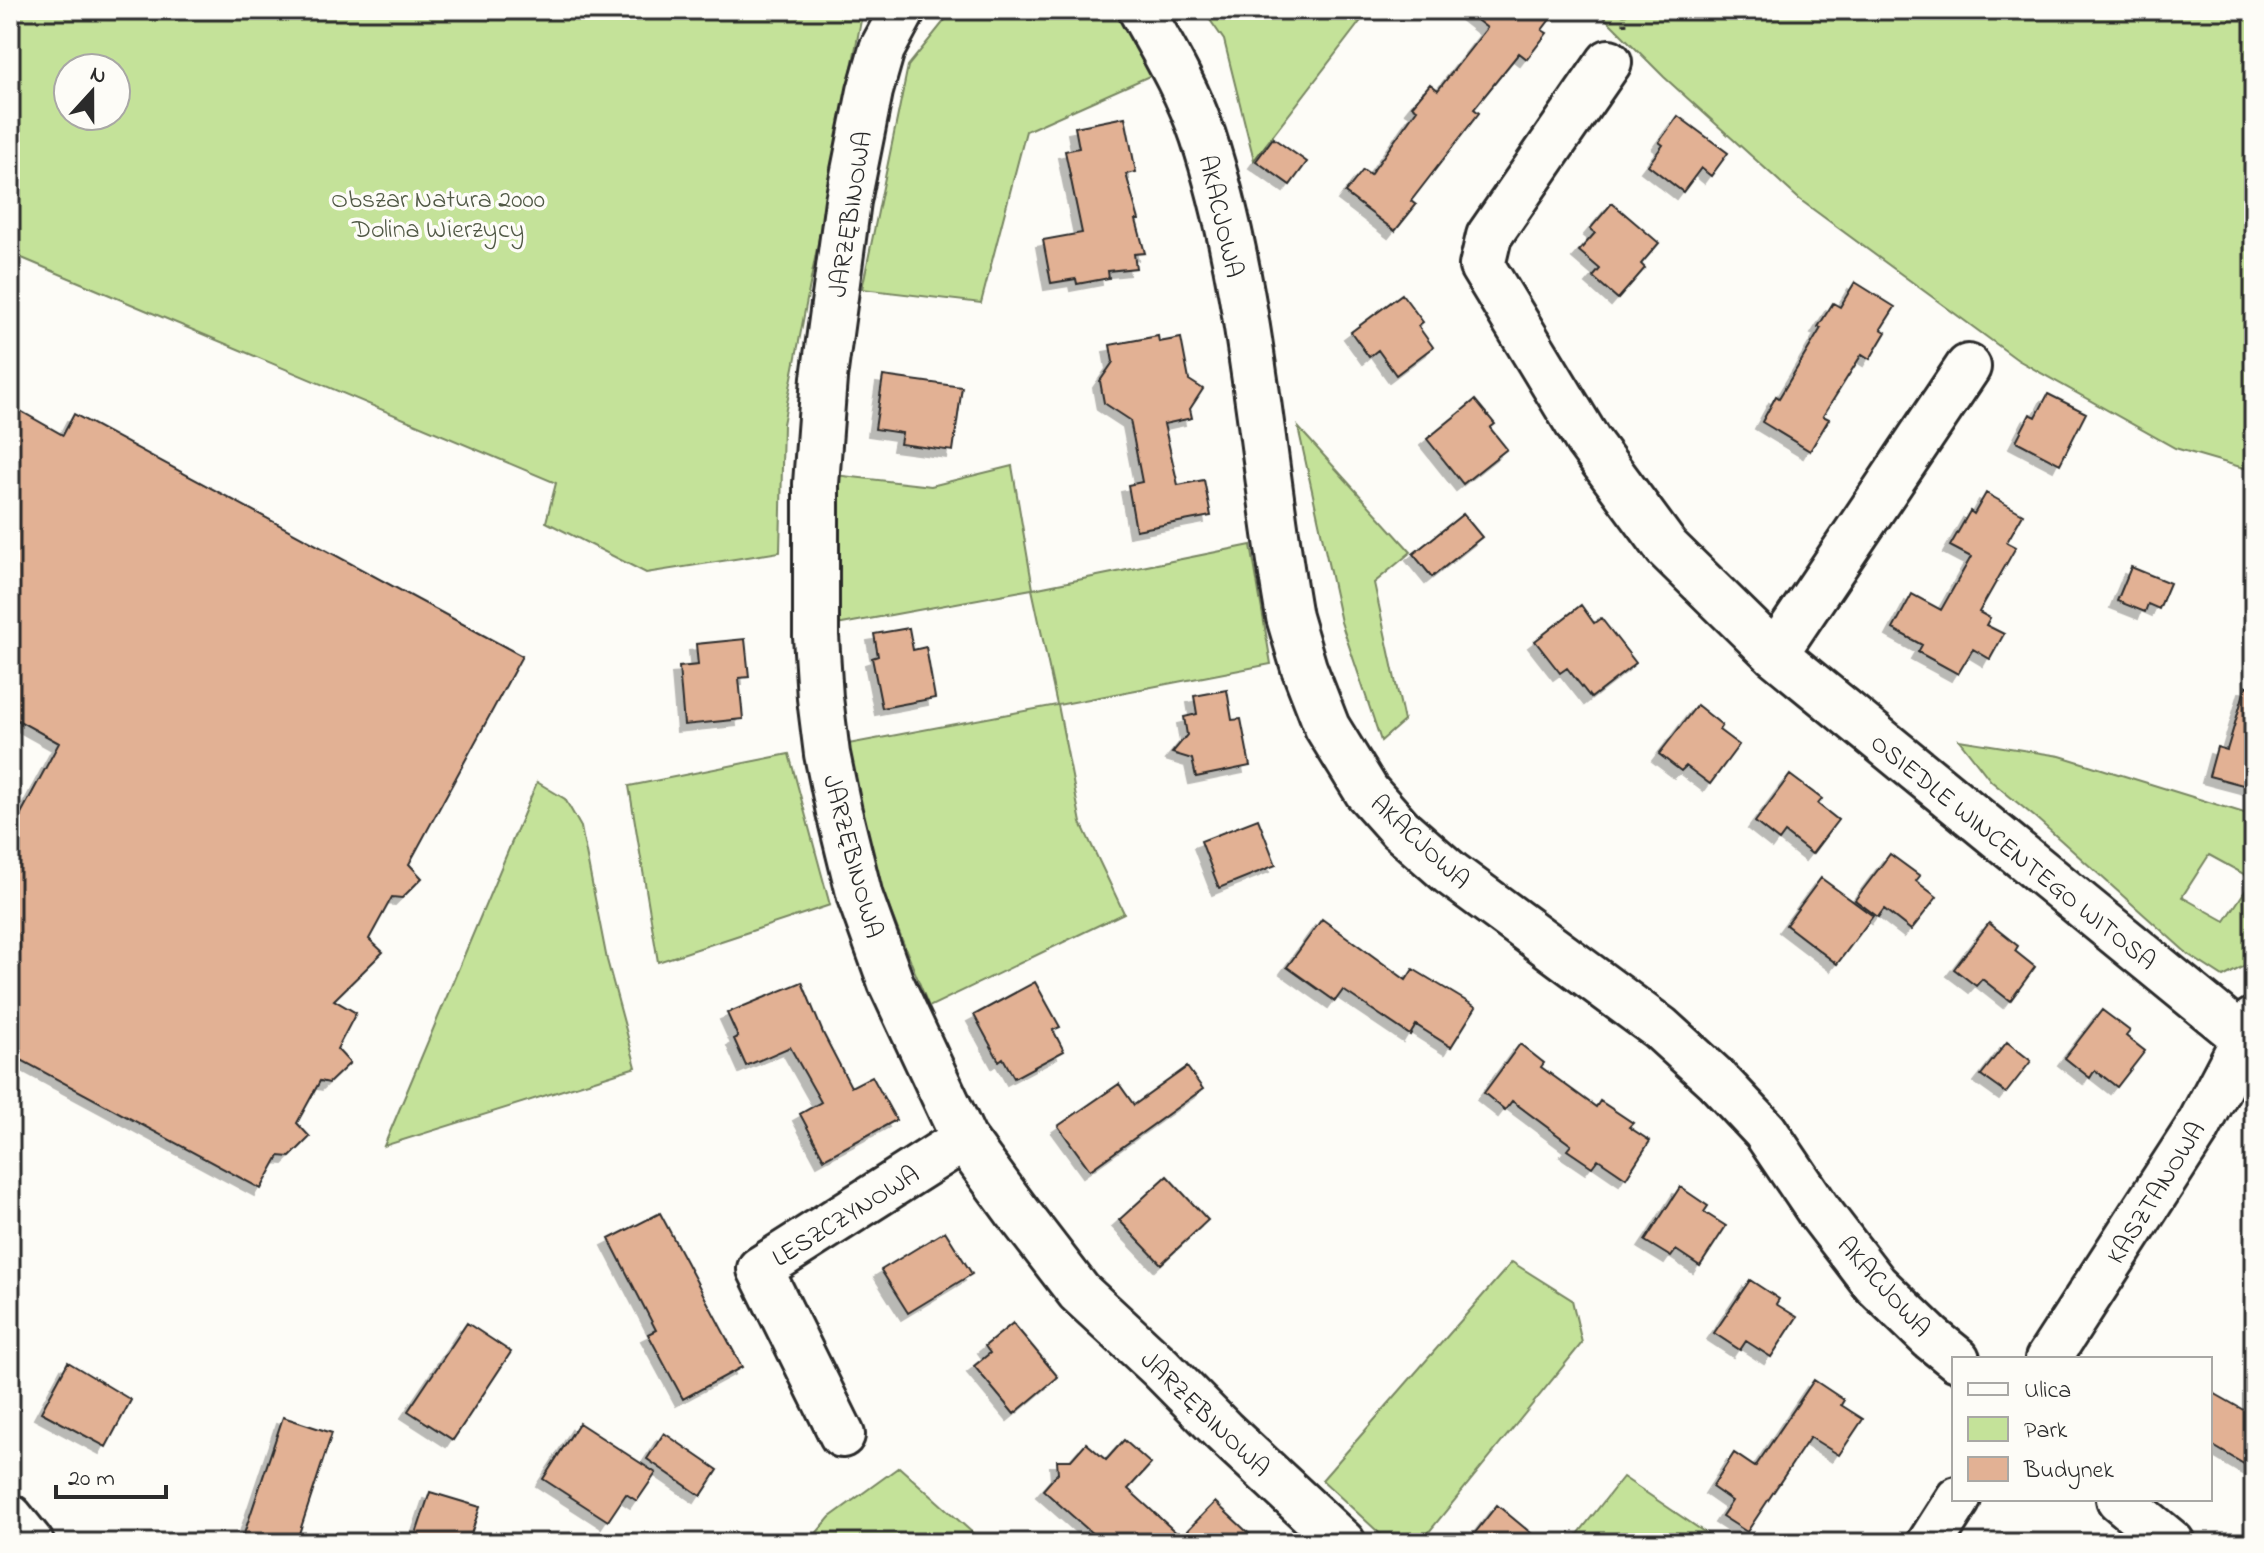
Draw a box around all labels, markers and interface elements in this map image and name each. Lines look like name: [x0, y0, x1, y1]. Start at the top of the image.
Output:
north arrow: [52, 52, 132, 132]
text: N: [85, 59, 111, 94]
street label: JARZĘBINOWA: [820, 129, 884, 300]
street label: AKACJOWA: [1187, 152, 1252, 282]
park label: Obszar Natura 2000 Dolina Wierzycy: [331, 182, 545, 250]
street label: OSIEDLE WINCENTEGO WITOSA: [1861, 726, 2163, 981]
street label: JARZĘBINOWA: [811, 771, 891, 943]
street label: AKACJOWA: [1360, 787, 1478, 900]
street label: KASZTANOWA: [2099, 1115, 2217, 1272]
street label: LESZCZYNOWA: [765, 1157, 928, 1278]
street label: AKACJOWA: [1827, 1229, 1939, 1347]
street label: JARZĘBINOWA: [1130, 1343, 1278, 1487]
legend: [1952, 1357, 2212, 1501]
text: Ulica: [2024, 1374, 2071, 1409]
text: Park: [2024, 1414, 2068, 1449]
scale bar: [56, 1449, 166, 1499]
text: Budynek: [2023, 1454, 2114, 1490]
text: 20 m: [68, 1462, 115, 1497]

